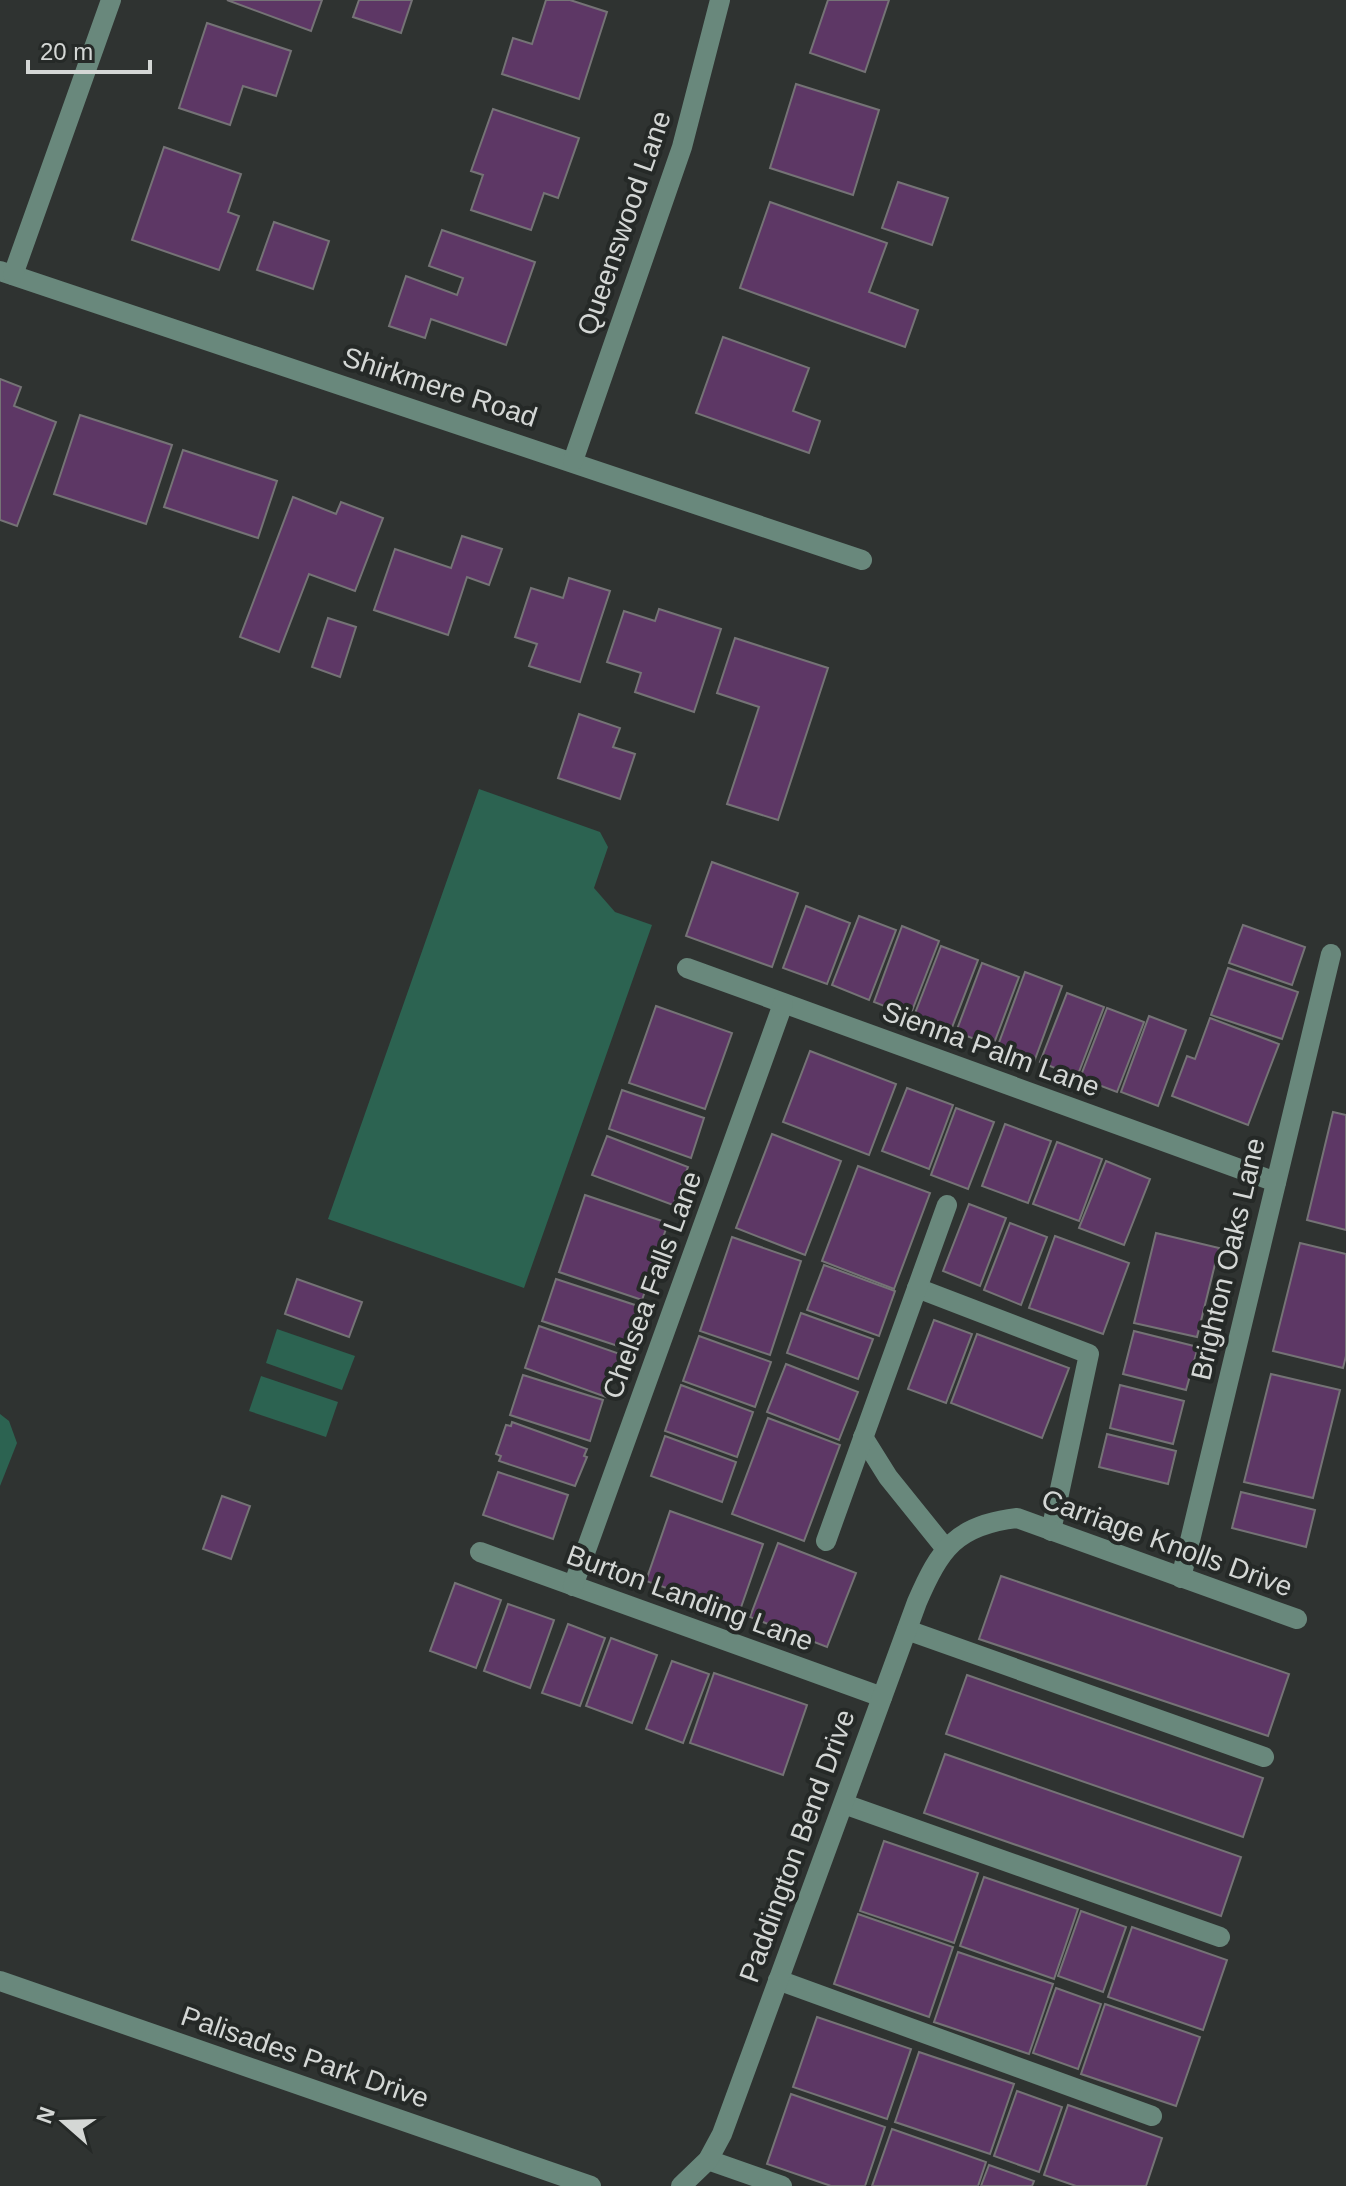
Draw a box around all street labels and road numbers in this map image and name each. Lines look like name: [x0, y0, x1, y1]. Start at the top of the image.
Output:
street label: Queenswood Lane: [571, 107, 677, 339]
street label: Shirkmere Road: [339, 341, 541, 433]
street label: Sienna Palm Lane: [878, 995, 1104, 1103]
street label: Brighton Oaks Lane: [1185, 1135, 1271, 1383]
street label: Chelsea Falls Lane: [596, 1167, 708, 1403]
street label: Carriage Knolls Drive: [1037, 1483, 1297, 1603]
street label: Burton Landing Lane: [563, 1539, 817, 1657]
street label: Paddington Bend Drive: [733, 1705, 861, 1987]
street label: Palisades Park Drive: [177, 2000, 433, 2114]

